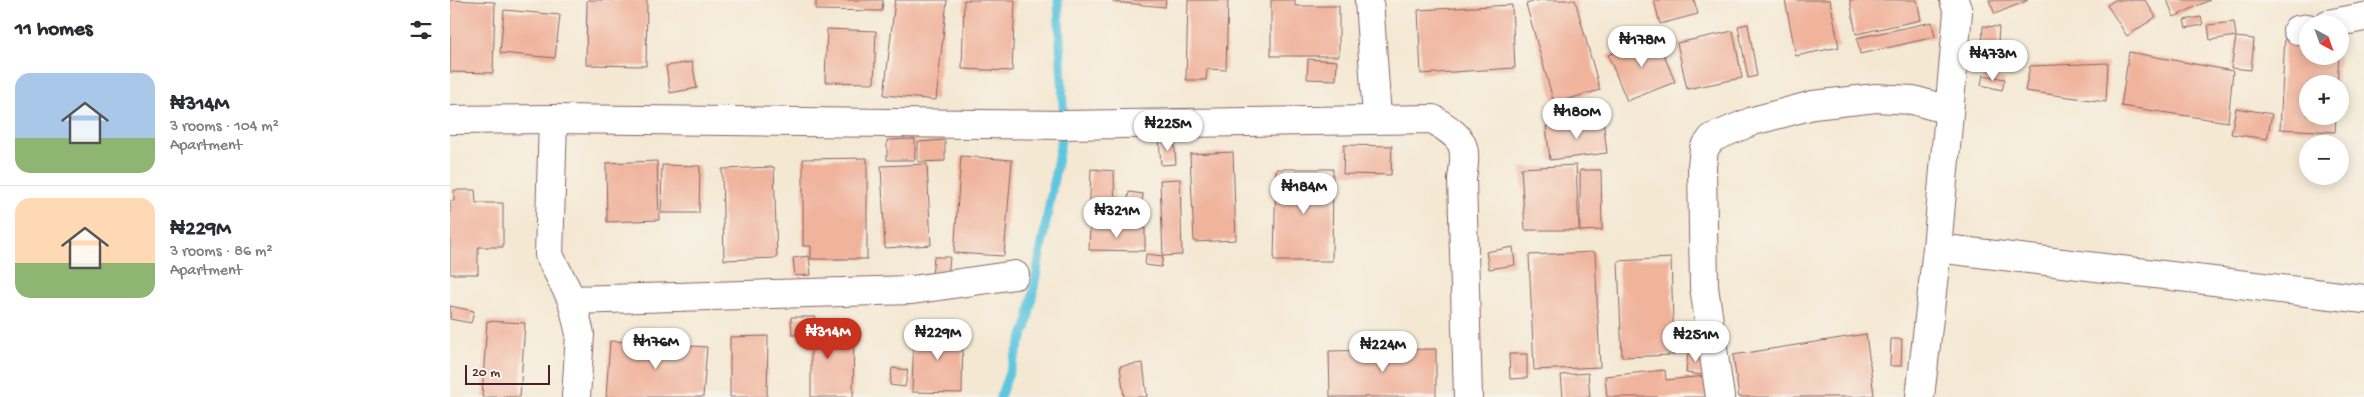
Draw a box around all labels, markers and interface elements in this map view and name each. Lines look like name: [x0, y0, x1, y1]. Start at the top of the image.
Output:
north arrow: [2299, 15, 2349, 65]
map controls: [2299, 15, 2349, 185]
icon: filters: [407, 16, 435, 44]
text: 11 homes: [15, 18, 93, 43]
pin: ₦178M: [1607, 26, 1677, 68]
text: ₦178M: [1619, 32, 1665, 51]
pin: ₦473M: [1958, 39, 2028, 82]
text: ₦473M: [1970, 46, 2016, 65]
button: +: [2299, 75, 2349, 125]
icon: home: [55, 93, 115, 153]
text: ₦314M: [170, 93, 229, 118]
pin: ₦180M: [1542, 98, 1612, 140]
text: ₦180M: [1554, 104, 1600, 123]
pin: ₦225M: [1133, 110, 1203, 152]
text: ₦225M: [1145, 116, 1191, 135]
text: 3 rooms · 104 m²: [170, 118, 279, 137]
button: −: [2299, 135, 2349, 185]
text: Apartment: [170, 137, 242, 156]
pin: ₦184M: [1269, 172, 1339, 215]
text: ₦184M: [1281, 179, 1327, 198]
pin: ₦321M: [1082, 196, 1152, 239]
text: ₦321M: [1094, 203, 1140, 222]
icon: home: [55, 218, 115, 278]
text: ₦229M: [170, 218, 231, 243]
text: 3 rooms · 86 m²: [170, 243, 273, 262]
text: Apartment: [170, 262, 242, 281]
pin: ₦314M: [793, 318, 863, 360]
pin: ₦229M: [903, 318, 973, 361]
pin: ₦251M: [1661, 320, 1731, 363]
text: ₦314M: [806, 324, 851, 343]
text: ₦229M: [915, 325, 961, 344]
text: ₦251M: [1673, 327, 1719, 346]
pin: ₦176M: [621, 328, 691, 370]
pin: ₦224M: [1348, 330, 1418, 373]
text: ₦176M: [633, 334, 679, 353]
text: ₦224M: [1360, 337, 1406, 356]
scale bar: [465, 362, 550, 385]
text: 20 m: [472, 365, 500, 382]

